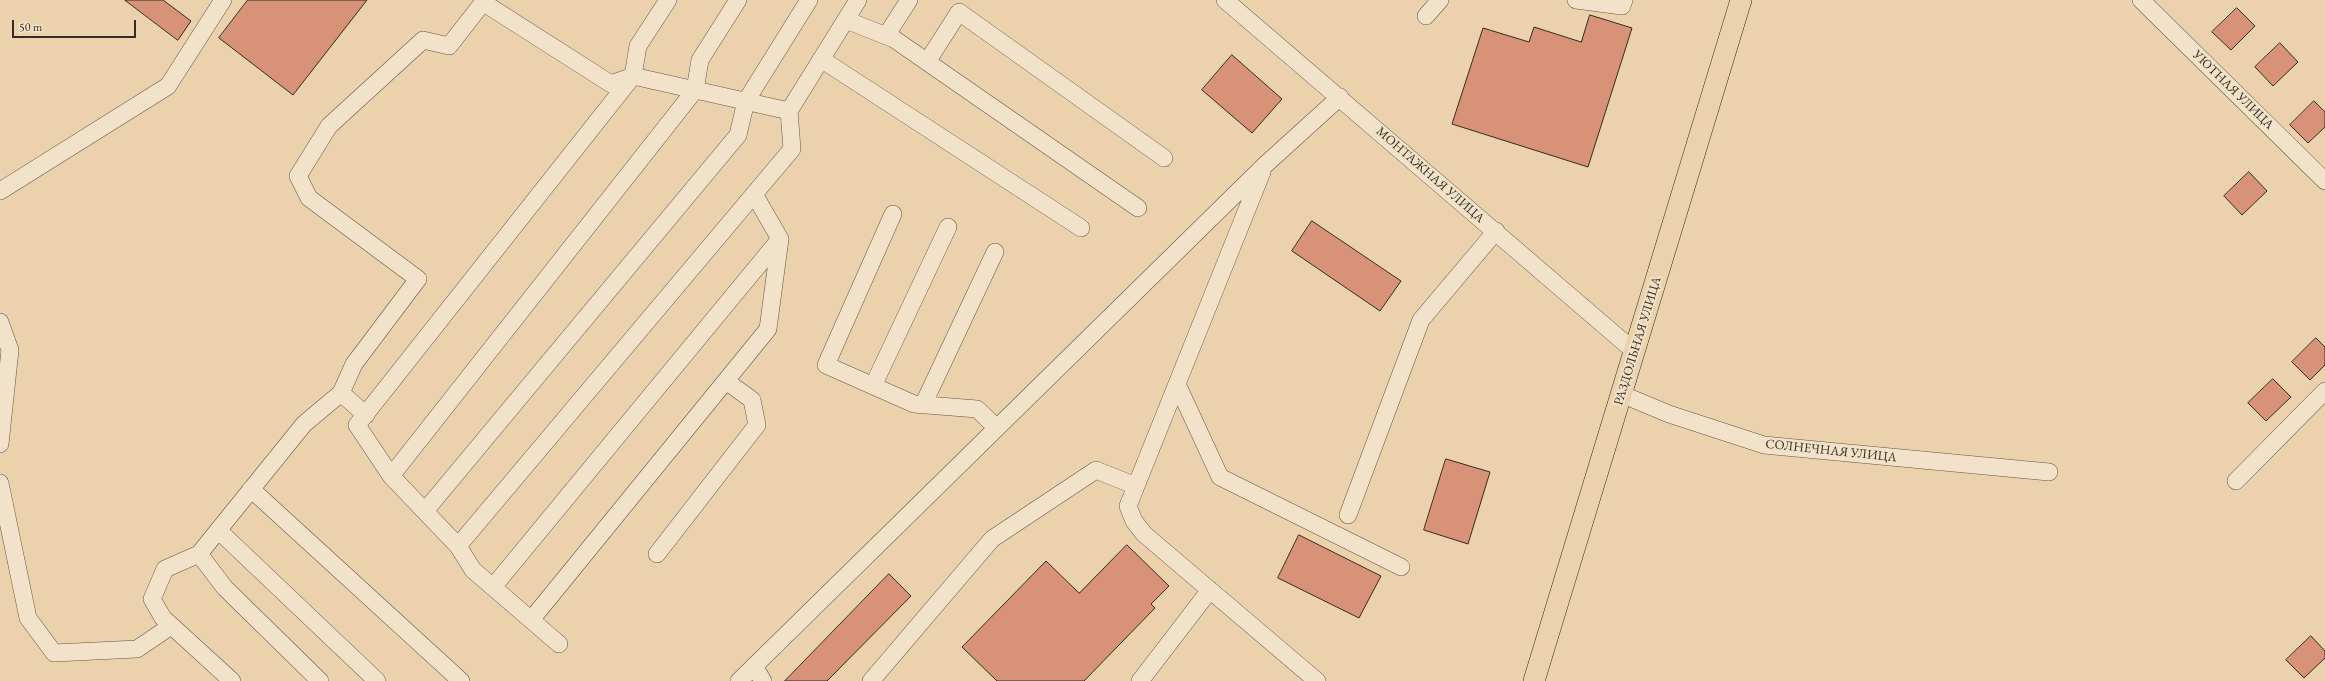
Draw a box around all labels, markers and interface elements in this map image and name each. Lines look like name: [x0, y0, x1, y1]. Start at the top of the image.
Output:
scale bar: [14, 12, 138, 38]
text: 50 m: [19, 19, 42, 35]
street label: УЮТНАЯ УЛИЦА: [2189, 47, 2277, 133]
street label: МОНТАЖНАЯ УЛИЦА: [1373, 124, 1487, 226]
street label: РАЗДОЛЬНАЯ УЛИЦА: [1611, 275, 1665, 407]
street label: СОЛНЕЧНАЯ УЛИЦА: [1765, 436, 1897, 466]

